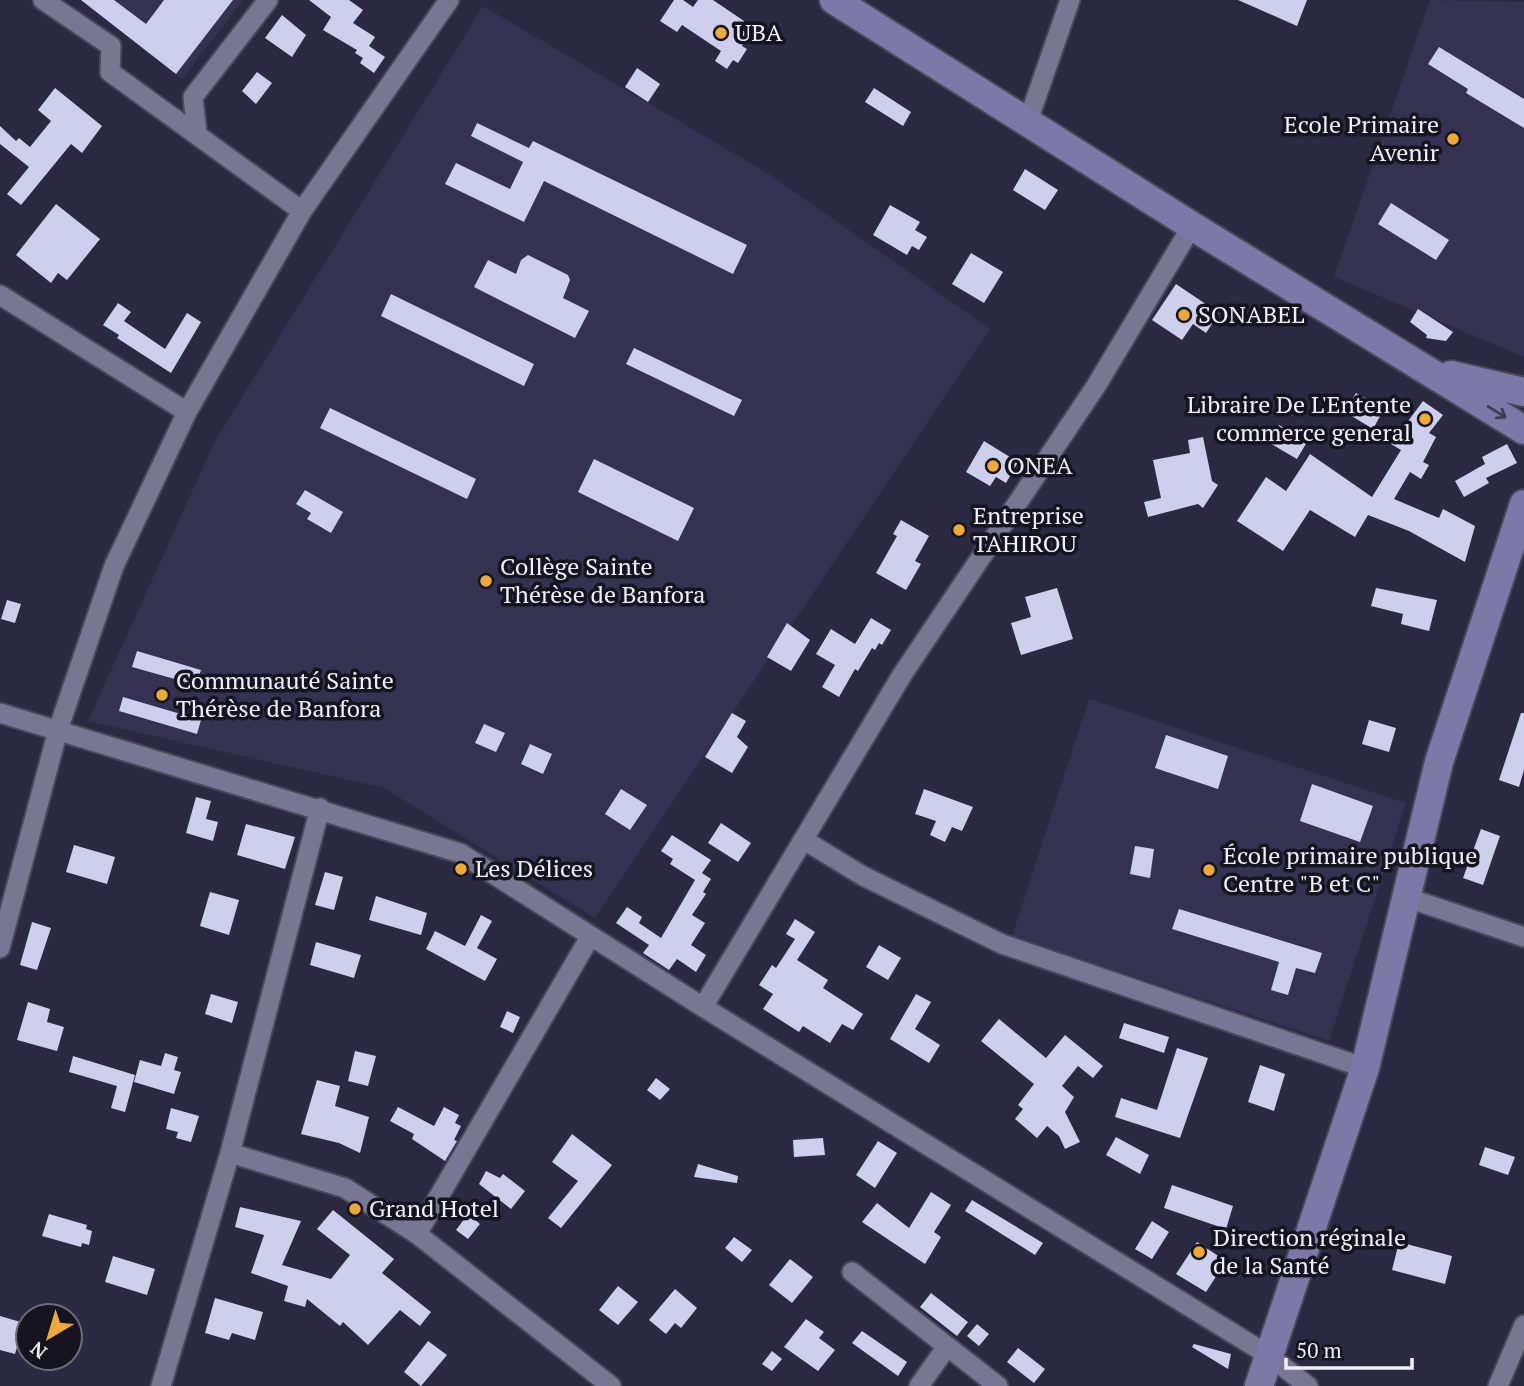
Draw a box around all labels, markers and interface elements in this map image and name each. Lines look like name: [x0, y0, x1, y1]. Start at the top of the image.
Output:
place label: UBA: [735, 16, 783, 48]
marker: UBA: [713, 25, 729, 41]
place label: Ecole Primaire Avenir: [1284, 108, 1440, 168]
marker: Ecole Primaire Avenir: [1445, 131, 1461, 147]
place label: SONABEL: [1198, 298, 1305, 330]
marker: SONABEL: [1176, 307, 1192, 323]
place label: Libraire De L'Entente commerce general: [1187, 388, 1411, 448]
one-way arrow: [1486, 406, 1506, 420]
marker: Libraire De L'Entente commerce general: [1417, 411, 1433, 427]
place label: ONEA: [1007, 449, 1073, 481]
marker: ONEA: [985, 458, 1001, 474]
place label: Entreprise TAHIROU: [973, 499, 1084, 559]
marker: Entreprise TAHIROU: [951, 522, 967, 538]
place label: Collège Sainte Thérèse de Banfora: [500, 550, 705, 610]
marker: Collège Sainte Thérèse de Banfora: [478, 573, 494, 589]
place label: Communauté Sainte Thérèse de Banfora: [176, 664, 394, 724]
marker: Communauté Sainte Thérèse de Banfora: [154, 687, 170, 703]
place label: École primaire publique Centre "B et C": [1223, 839, 1477, 899]
place label: Les Délices: [475, 852, 593, 884]
marker: Les Délices: [453, 861, 469, 877]
marker: École primaire publique Centre "B et C": [1201, 862, 1217, 878]
place label: Grand Hotel: [369, 1192, 499, 1224]
marker: Grand Hotel: [347, 1201, 363, 1217]
place label: Direction réginale de la Santé: [1213, 1221, 1406, 1281]
marker: Direction réginale de la Santé: [1191, 1244, 1207, 1260]
north arrow: [14, 1302, 84, 1372]
scale bar: [1286, 1326, 1412, 1370]
text: N: [24, 1336, 52, 1365]
text: 50 m: [1296, 1336, 1342, 1364]

